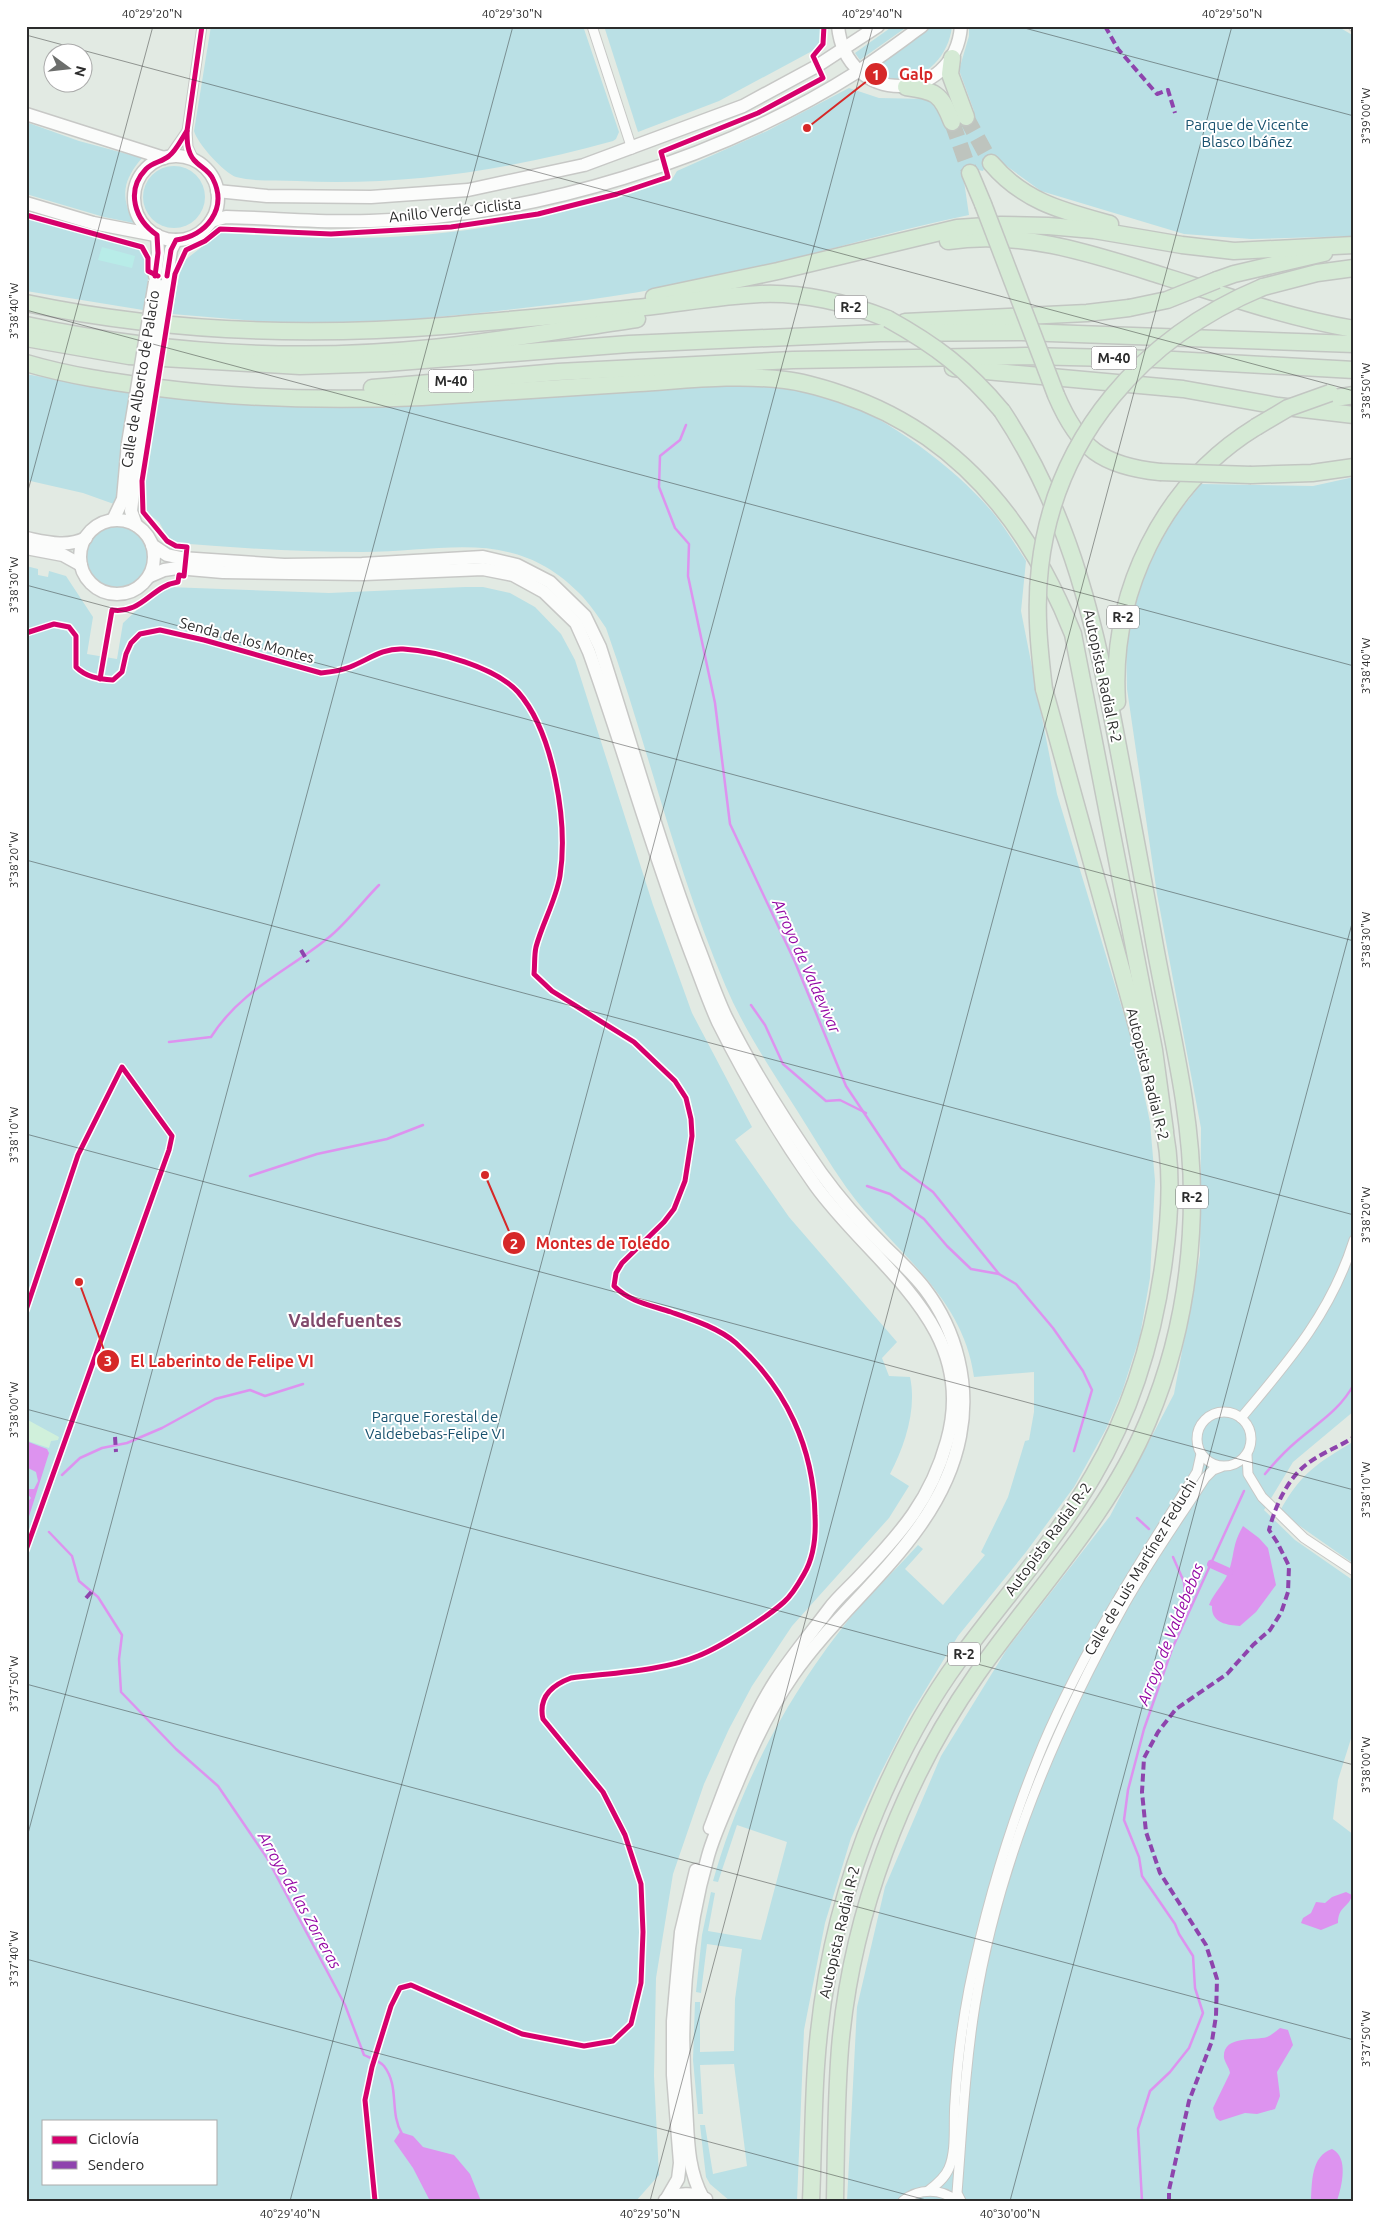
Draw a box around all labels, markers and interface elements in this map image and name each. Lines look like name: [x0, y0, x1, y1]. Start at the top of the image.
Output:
text: 40°29'20"N: [122, 7, 182, 20]
text: 40°29'30"N: [482, 7, 542, 20]
text: 40°29'40"N: [842, 7, 902, 20]
text: 40°29'50"N: [1202, 7, 1262, 20]
north arrow: [42, 42, 92, 92]
callout: Galp: [864, 59, 943, 90]
text: N: [71, 64, 90, 78]
text: Galp: [899, 65, 933, 83]
text: 1: [872, 66, 880, 83]
text: 3°39'00"W: [1359, 88, 1372, 144]
park label: Parque de Vicente Blasco Ibáñez: [1185, 116, 1309, 150]
street label: Anillo Verde Ciclista: [388, 195, 522, 225]
text: 3°38'40"W: [7, 283, 20, 339]
street label: Calle de Alberto de Palacio: [118, 289, 162, 469]
road number: R-2: [835, 296, 867, 318]
road number: M-40: [1092, 346, 1136, 369]
text: 3°38'50"W: [1359, 363, 1372, 419]
road number: M-40: [428, 370, 474, 392]
text: 3°38'30"W: [7, 557, 20, 613]
road number: R-2: [1107, 606, 1139, 628]
street label: Autopista Radial R-2: [1081, 608, 1125, 744]
street label: Senda de los Montes: [178, 614, 316, 666]
text: 3°38'40"W: [1359, 638, 1372, 694]
text: 3°38'20"W: [7, 832, 20, 888]
water label: Arroyo de Valdevivar: [769, 895, 845, 1037]
text: 3°38'30"W: [1359, 912, 1372, 968]
street label: Autopista Radial R-2: [1123, 1006, 1173, 1142]
text: 3°38'10"W: [7, 1107, 20, 1163]
road number: R-2: [1176, 1186, 1208, 1208]
text: 3°38'20"W: [1359, 1187, 1372, 1243]
callout: Montes de Toledo: [501, 1228, 681, 1259]
text: Montes de Toledo: [536, 1234, 670, 1252]
text: 2: [510, 1235, 518, 1252]
district label: Valdefuentes: [288, 1310, 402, 1330]
callout: El Laberinto de Felipe VI: [95, 1345, 324, 1376]
text: 3: [104, 1352, 112, 1369]
text: El Laberinto de Felipe VI: [130, 1352, 314, 1370]
text: 3°38'00"W: [7, 1382, 20, 1438]
park label: Parque Forestal de Valdebebas-Felipe VI: [365, 1408, 505, 1442]
text: 3°38'10"W: [1359, 1462, 1372, 1518]
street label: Calle de Luis Martínez Feduchi: [1081, 1476, 1199, 1658]
street label: Autopista Radial R-2: [1001, 1479, 1095, 1599]
water label: Arroyo de Valdebebas: [1133, 1560, 1207, 1709]
road number: R-2: [948, 1642, 980, 1666]
text: 3°37'50"W: [7, 1656, 20, 1712]
text: 3°38'00"W: [1359, 1737, 1372, 1793]
water label: Arroyo de las Zorreras: [254, 1827, 345, 1972]
street label: Autopista Radial R-2: [815, 1864, 863, 2000]
text: 3°37'40"W: [7, 1931, 20, 1987]
text: 3°37'50"W: [1359, 2011, 1372, 2067]
legend: [42, 2120, 218, 2184]
text: Ciclovía: [88, 2130, 139, 2147]
text: Sendero: [88, 2156, 144, 2173]
text: 40°29'40"N: [260, 2207, 320, 2220]
text: 40°29'50"N: [620, 2207, 680, 2220]
text: 40°30'00"N: [980, 2207, 1040, 2220]

